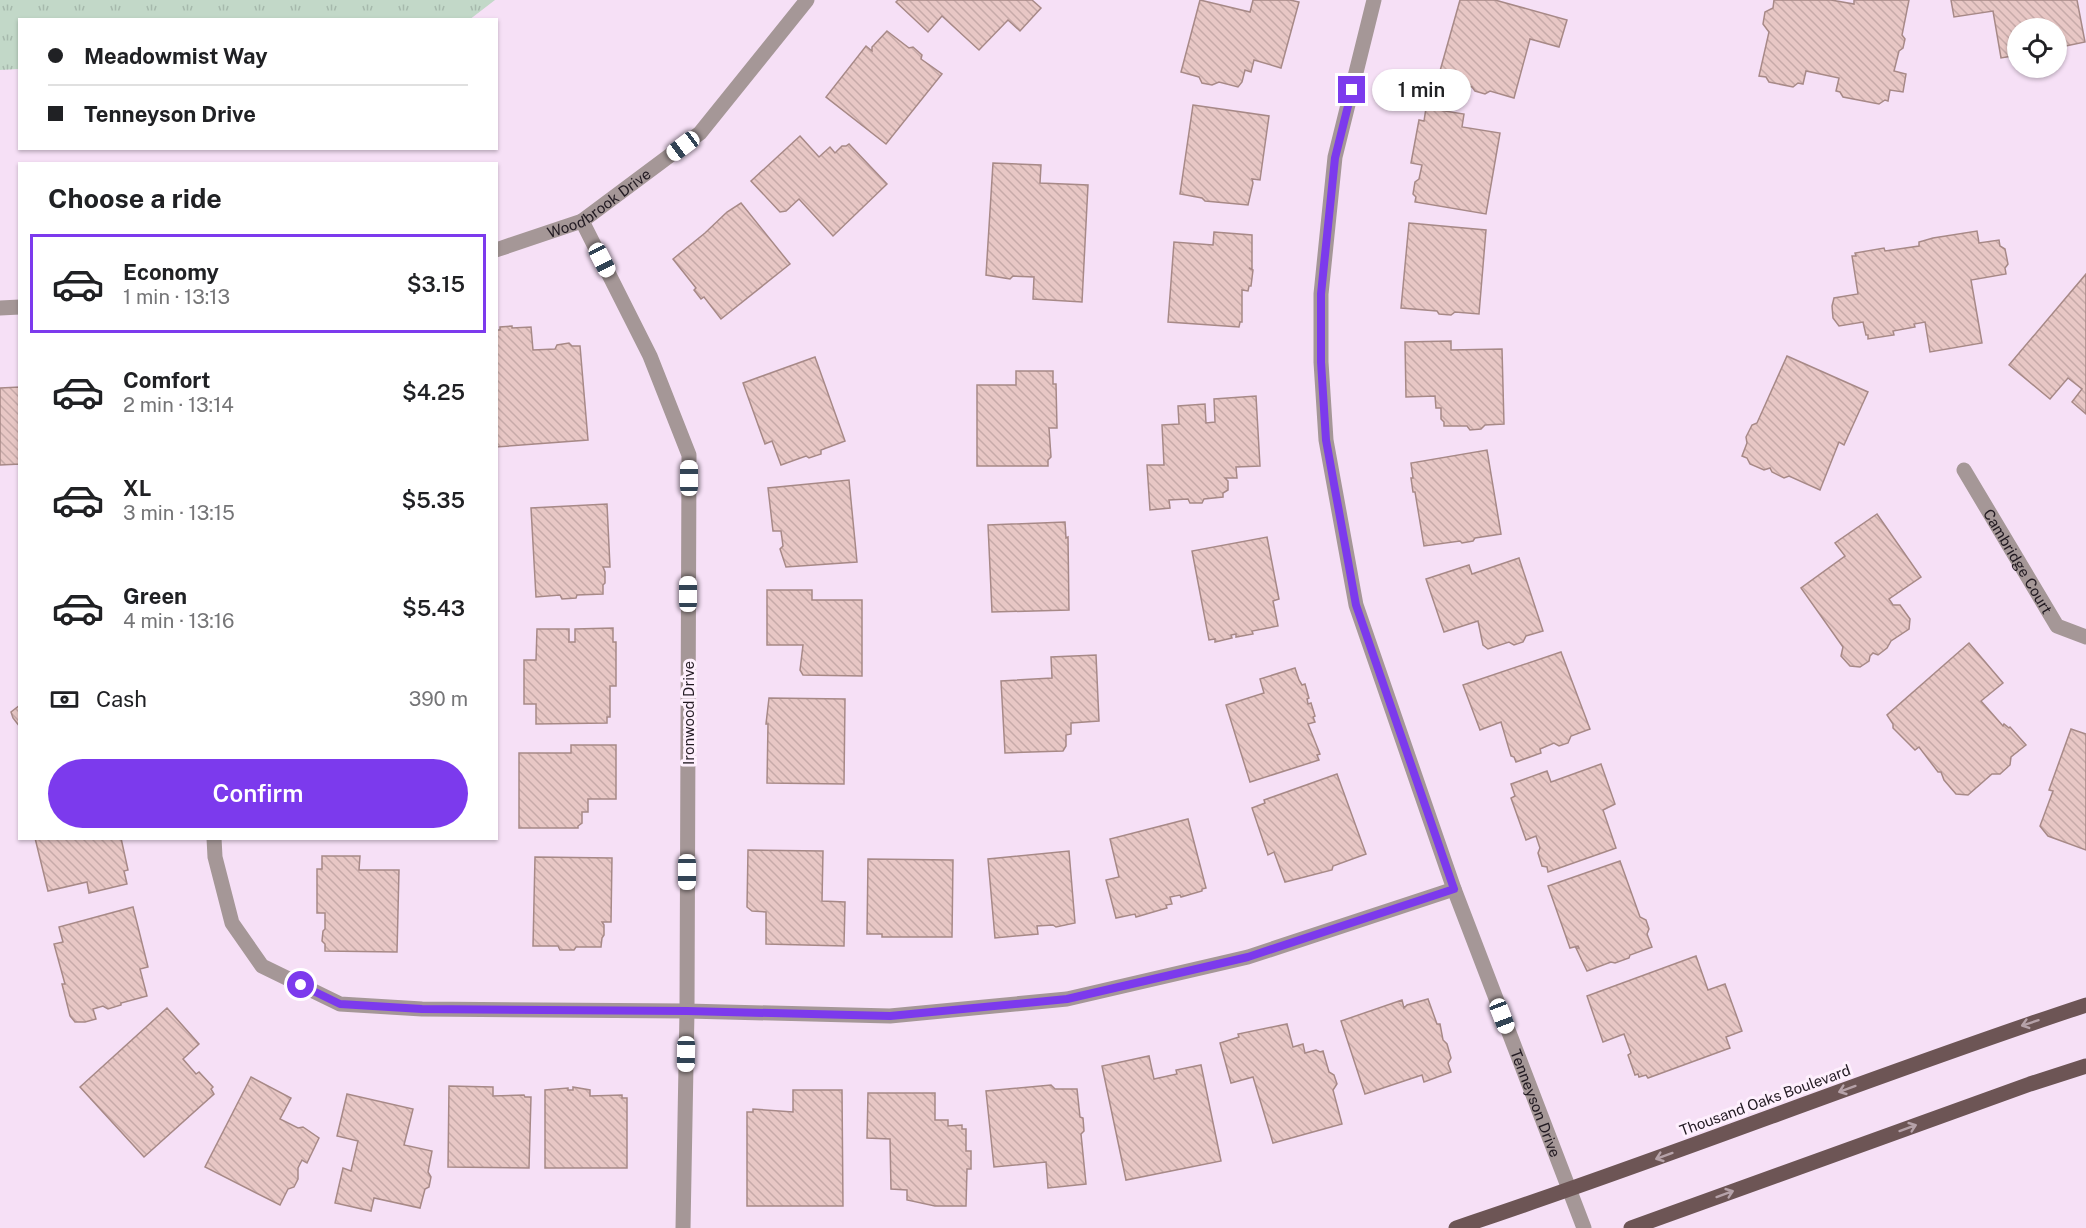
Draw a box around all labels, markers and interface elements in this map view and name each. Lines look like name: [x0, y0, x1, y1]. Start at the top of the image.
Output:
map controls: [2007, 18, 2067, 78]
button: locate: [2007, 18, 2067, 78]
text: Meadowmist Way: [84, 43, 268, 69]
callout: 1 min: [1373, 69, 1472, 111]
route end: [1338, 76, 1365, 103]
text: 1 min: [1398, 78, 1445, 102]
text: Tenneyson Drive: [84, 101, 256, 127]
car: [663, 128, 703, 164]
street label: Woodbrook Drive: [545, 165, 654, 241]
text: Choose a ride: [48, 182, 222, 214]
car: [586, 240, 618, 280]
icon: car: [51, 257, 105, 311]
text: Economy: [123, 259, 219, 285]
text: $3.15: [407, 271, 465, 297]
text: 1 min · 13:13: [123, 285, 230, 309]
icon: car: [51, 365, 105, 419]
text: Comfort: [123, 367, 210, 393]
text: $4.25: [402, 379, 465, 405]
text: 2 min · 13:14: [123, 393, 234, 417]
car: [680, 460, 698, 496]
icon: car: [51, 473, 105, 527]
text: XL: [123, 475, 151, 501]
text: $5.35: [401, 487, 465, 513]
text: 3 min · 13:15: [123, 501, 235, 525]
street label: Cambridge Court: [1980, 505, 2056, 617]
car: [679, 576, 697, 612]
icon: car: [51, 581, 105, 635]
text: Green: [123, 583, 187, 609]
text: $5.43: [402, 595, 465, 621]
text: 4 min · 13:16: [123, 609, 234, 633]
street label: Ironwood Drive: [680, 661, 697, 765]
icon: cash: [48, 683, 81, 716]
text: Cash: [96, 686, 147, 712]
text: 390 m: [409, 687, 468, 711]
button: Confirm: [48, 759, 468, 828]
car: [678, 854, 696, 890]
route start: [287, 971, 314, 998]
car: [1487, 996, 1517, 1036]
one-way arrow: [2021, 1019, 2040, 1030]
car: [677, 1036, 695, 1072]
street label: Tenneyson Drive: [1508, 1047, 1564, 1159]
street label: Thousand Oaks Boulevard: [1677, 1061, 1853, 1139]
one-way arrow: [1838, 1084, 1857, 1095]
one-way arrow: [1899, 1121, 1917, 1132]
one-way arrow: [1655, 1151, 1674, 1162]
one-way arrow: [1715, 1187, 1734, 1198]

